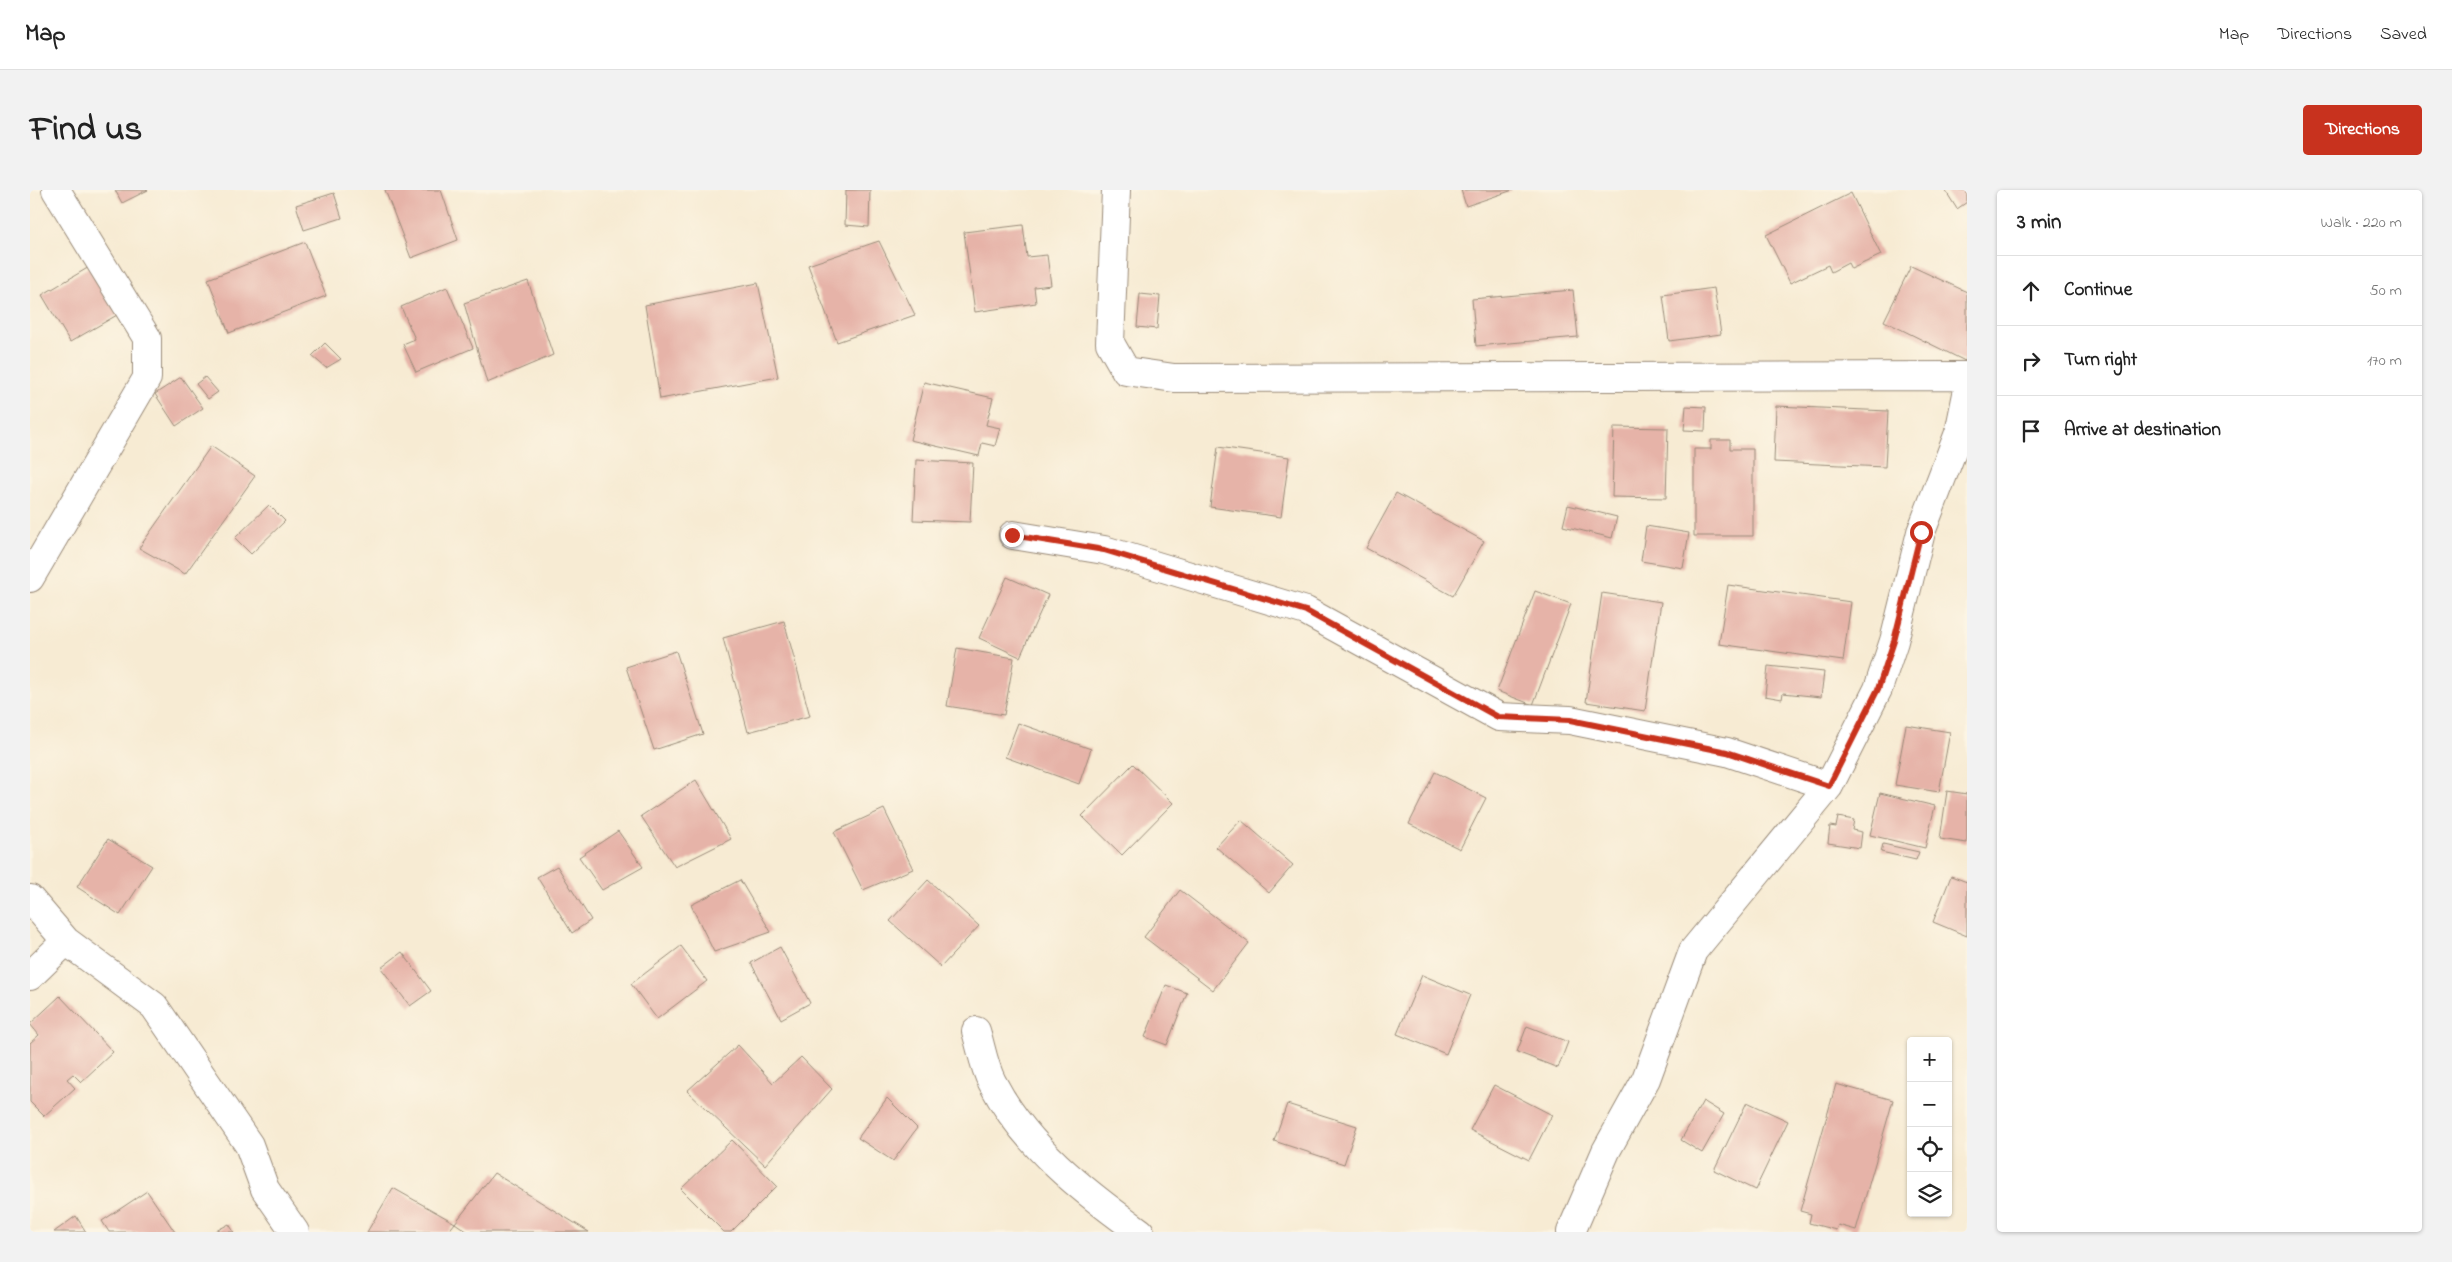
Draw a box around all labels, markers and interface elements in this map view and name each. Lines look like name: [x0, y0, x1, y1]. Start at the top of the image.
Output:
text: Map: [25, 17, 66, 52]
text: Map: [2219, 22, 2249, 48]
text: Directions: [2277, 22, 2352, 48]
text: Saved: [2380, 22, 2427, 48]
text: Find us: [30, 105, 142, 156]
button: Directions: [2303, 105, 2422, 155]
text: 3 min: [2017, 208, 2061, 238]
text: Walk · 220 m: [2321, 211, 2402, 235]
icon: ahead: [2017, 277, 2045, 305]
text: Continue: [2064, 277, 2132, 304]
text: 50 m: [2370, 279, 2402, 303]
icon: right: [2017, 347, 2045, 375]
text: Turn right: [2064, 347, 2137, 374]
text: 170 m: [2367, 349, 2402, 373]
icon: arrive: [2017, 417, 2045, 445]
text: Arrive at destination: [2064, 417, 2221, 444]
route start: [1910, 521, 1933, 544]
route end: [1001, 524, 1024, 547]
map controls: [1907, 1037, 1952, 1217]
button: +: [1907, 1037, 1952, 1082]
button: −: [1907, 1082, 1952, 1127]
button: locate: [1907, 1127, 1952, 1172]
button: layers: [1907, 1172, 1952, 1217]

